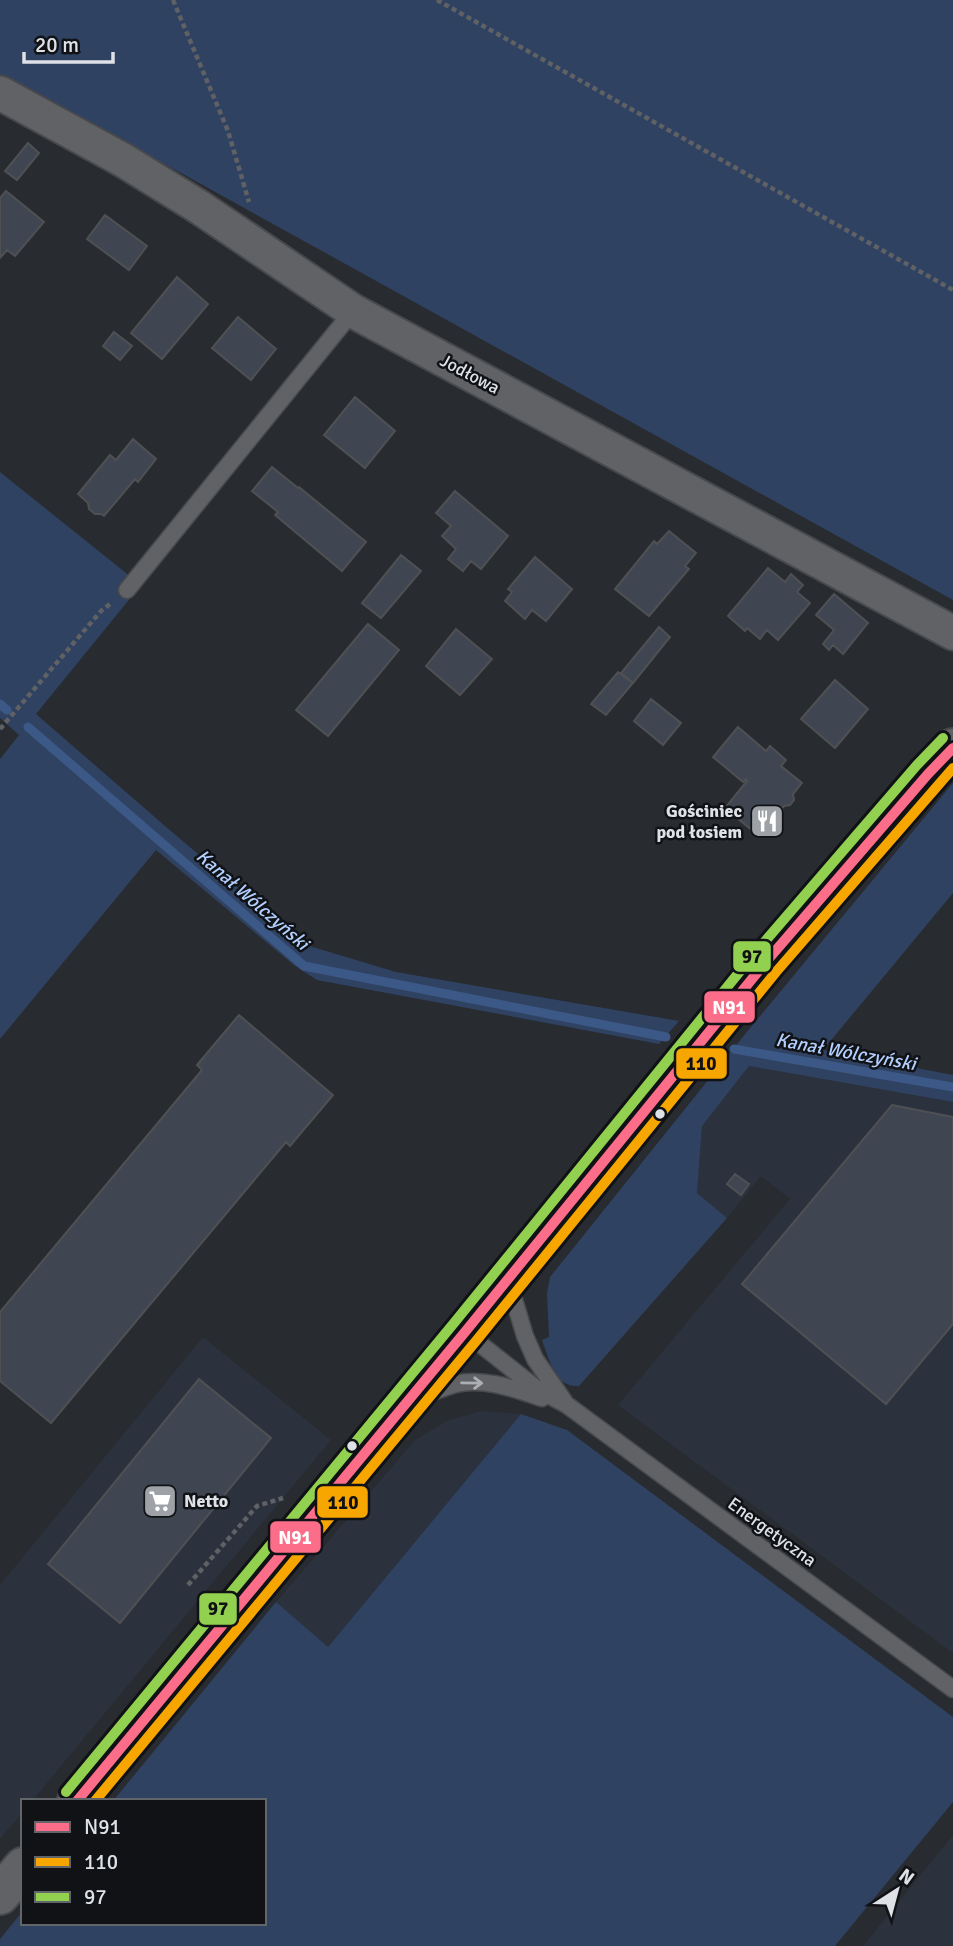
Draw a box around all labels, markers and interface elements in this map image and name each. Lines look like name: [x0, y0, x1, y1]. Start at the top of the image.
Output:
scale bar: [24, 21, 114, 65]
text: 20 m: [35, 32, 79, 58]
street label: Jodłowa: [437, 349, 503, 399]
place label: Gościniec pod łosiem: [656, 800, 742, 843]
restaurant icon: Gościniec pod łosiem: [748, 802, 786, 840]
water label: Kanał Wólczyński: [191, 844, 315, 957]
line badge: 97: [732, 940, 772, 973]
text: 97: [742, 945, 762, 969]
line badge: N91: [703, 990, 756, 1024]
text: N91: [712, 996, 746, 1020]
water label: Kanał Wólczyński: [774, 1028, 920, 1076]
line badge: 110: [675, 1047, 728, 1080]
text: 110: [686, 1052, 716, 1076]
unlabelled marker: [653, 1107, 667, 1121]
one-way arrow: [460, 1376, 483, 1390]
unlabelled marker: [345, 1439, 359, 1453]
supermarket icon: Netto: [141, 1482, 179, 1520]
line badge: 110: [316, 1485, 369, 1519]
place label: Netto: [184, 1490, 228, 1512]
text: 110: [328, 1491, 358, 1515]
street label: Energetyczna: [723, 1493, 821, 1571]
line badge: N91: [269, 1520, 322, 1554]
text: N91: [278, 1526, 312, 1550]
line badge: 97: [198, 1592, 238, 1626]
text: 97: [208, 1597, 228, 1621]
legend: [21, 1799, 266, 1925]
text: N91: [84, 1814, 121, 1840]
text: 110: [84, 1849, 118, 1875]
north arrow: [862, 1855, 932, 1925]
text: N: [894, 1863, 919, 1891]
text: 97: [84, 1884, 107, 1910]

